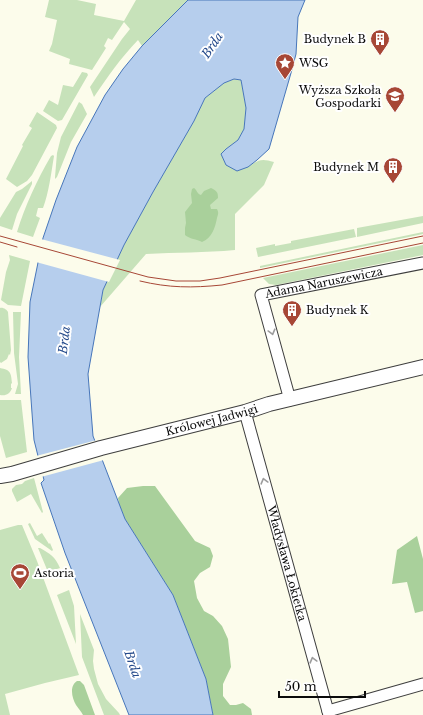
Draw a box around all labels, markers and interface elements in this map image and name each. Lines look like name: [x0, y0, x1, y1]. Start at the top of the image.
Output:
building icon: Budynek B: [369, 28, 391, 56]
water label: Brda: [197, 29, 226, 62]
place label: Budynek B: [304, 32, 366, 46]
place icon: WSG: [274, 52, 296, 80]
place label: WSG: [298, 56, 329, 70]
place label: Wyższa Szkoła Gospodarki: [298, 83, 382, 110]
school or university icon: Wyższa Szkoła Gospodarki: [384, 85, 406, 113]
building icon: Budynek M: [382, 156, 404, 184]
place label: Budynek M: [313, 160, 379, 174]
street label: Adama Naruszewicza: [263, 264, 385, 301]
building icon: Budynek K: [281, 299, 303, 327]
place label: Budynek K: [306, 303, 369, 317]
water label: Brda: [55, 325, 73, 356]
one-way arrow: [267, 329, 276, 336]
street label: Królowej Jadwigi: [164, 401, 260, 439]
one-way arrow: [260, 478, 269, 485]
street label: Władysława Łokietka: [264, 503, 310, 623]
sports icon: Astoria: [9, 562, 31, 590]
place label: Astoria: [33, 566, 75, 580]
water label: Brda: [121, 647, 145, 680]
one-way arrow: [310, 657, 318, 664]
scale bar: [279, 673, 365, 699]
text: 50 m: [285, 679, 317, 694]

